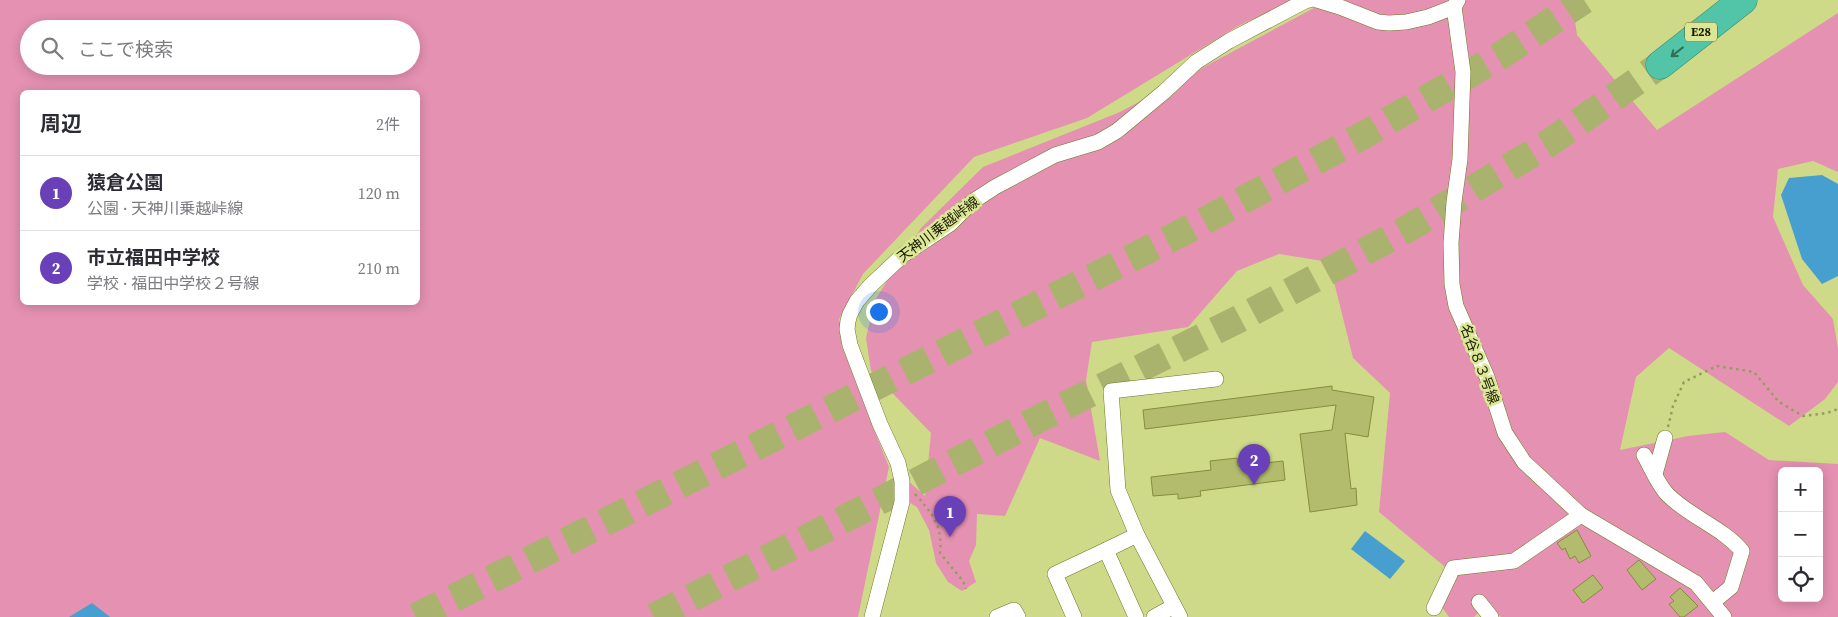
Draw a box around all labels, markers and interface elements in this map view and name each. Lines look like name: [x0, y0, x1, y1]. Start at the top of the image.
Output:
search box: [20, 20, 420, 75]
road number: E28: [1685, 22, 1717, 42]
icon: search: [38, 34, 66, 62]
text: ここで検索: [78, 36, 173, 62]
one-way arrow: [1671, 46, 1684, 57]
text: 周辺: [40, 109, 82, 138]
text: 2件: [376, 113, 400, 135]
text: 猿倉公園: [87, 169, 163, 195]
text: 1: [52, 182, 60, 204]
text: 120 m: [358, 182, 400, 204]
street label: 天神川乗越峠線: [893, 192, 983, 266]
text: 公園 · 天神川乗越峠線: [87, 197, 243, 219]
text: 市立福田中学校: [87, 244, 220, 270]
text: 2: [52, 257, 60, 279]
text: 210 m: [358, 257, 400, 279]
text: 学校 · 福田中学校２号線: [87, 272, 259, 294]
your location: [866, 299, 892, 325]
street label: 名谷８３号線: [1456, 321, 1504, 407]
pin: 2: [1238, 444, 1270, 485]
map controls: [1778, 467, 1823, 602]
button: +: [1778, 467, 1823, 512]
pin: 1: [934, 496, 966, 537]
button: −: [1778, 512, 1823, 557]
button: locate: [1778, 557, 1823, 602]

